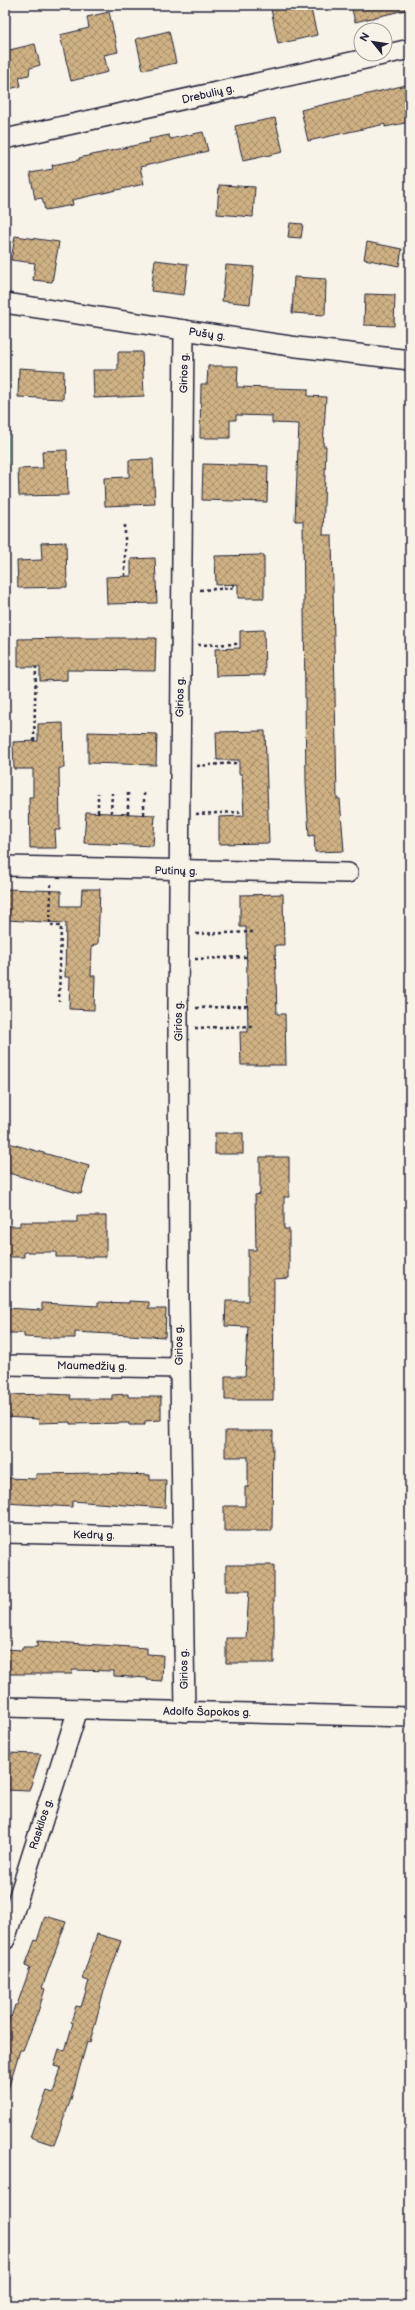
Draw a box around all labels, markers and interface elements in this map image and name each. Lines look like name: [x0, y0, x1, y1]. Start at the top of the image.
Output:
north arrow: [353, 22, 393, 62]
text: N: [357, 30, 372, 44]
street label: Drebulių g.: [181, 82, 235, 106]
street label: Pušų g.: [188, 325, 226, 343]
street label: Girios g.: [177, 353, 191, 393]
street label: Girios g.: [173, 677, 187, 717]
street label: Putinų g.: [154, 864, 198, 878]
street label: Girios g.: [172, 1001, 185, 1041]
street label: Girios g.: [172, 1325, 186, 1365]
street label: Maumedžių g.: [57, 1359, 127, 1373]
street label: Kedrų g.: [73, 1528, 115, 1542]
street label: Girios g.: [177, 1649, 191, 1689]
street label: Adolfo Šapokos g.: [163, 1704, 251, 1719]
street label: Raskilos g.: [27, 1797, 55, 1851]

